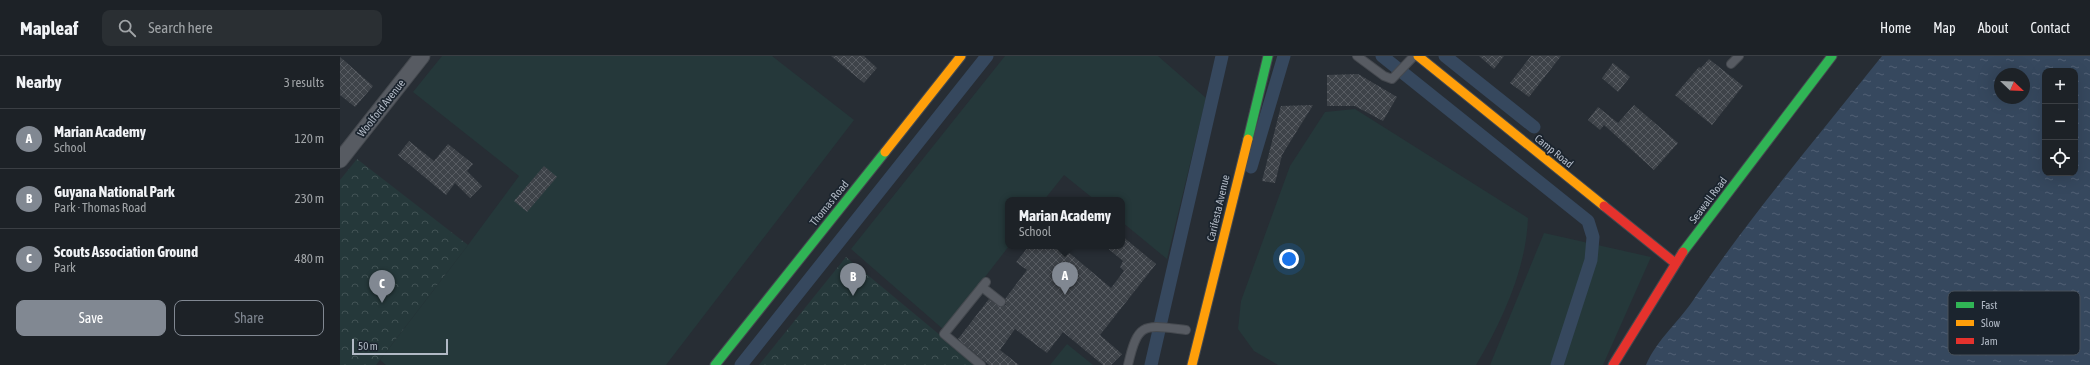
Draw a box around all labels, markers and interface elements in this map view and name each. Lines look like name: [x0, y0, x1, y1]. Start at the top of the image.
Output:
search box: [102, 10, 382, 46]
text: Mapleaf: [20, 17, 78, 39]
icon: search: [116, 17, 138, 39]
text: Search here: [148, 19, 213, 36]
text: Home: [1880, 20, 1911, 36]
text: Map: [1933, 20, 1956, 36]
text: About: [1978, 20, 2009, 36]
text: Contact: [2031, 20, 2070, 36]
north arrow: [1994, 68, 2030, 104]
map controls: [2042, 68, 2078, 176]
button: +: [2042, 68, 2078, 104]
text: Nearby: [16, 72, 62, 92]
text: 3 results: [284, 75, 324, 90]
street label: Woolford Avenue: [355, 77, 407, 139]
button: −: [2042, 104, 2078, 140]
text: Marian Academy: [54, 123, 146, 140]
text: A: [26, 131, 32, 146]
text: 120 m: [295, 131, 324, 146]
street label: Camp Road: [1532, 132, 1576, 170]
text: School: [54, 140, 86, 155]
button: locate: [2042, 140, 2078, 176]
street label: Carifesta Avenue: [1205, 174, 1231, 242]
street label: Seawall Road: [1687, 175, 1729, 225]
street label: Thomas Road: [807, 178, 851, 228]
text: Guyana National Park: [54, 183, 174, 200]
text: B: [26, 191, 32, 206]
text: 230 m: [295, 191, 324, 206]
popup: [1005, 197, 1125, 249]
text: Park · Thomas Road: [54, 200, 147, 215]
text: Marian Academy: [1019, 207, 1111, 224]
text: School: [1019, 224, 1051, 239]
text: Scouts Association Ground: [54, 243, 198, 260]
your location: [1279, 249, 1299, 269]
text: C: [26, 251, 32, 266]
text: 480 m: [295, 251, 324, 266]
text: Park: [54, 260, 76, 275]
pin: A: [1052, 262, 1078, 295]
pin: B: [840, 263, 866, 296]
pin: C: [369, 270, 395, 303]
legend: [1948, 291, 2080, 355]
text: Fast: [1981, 299, 1997, 311]
button: Save: [16, 300, 166, 336]
button: Share: [174, 300, 324, 336]
text: Slow: [1981, 317, 2000, 329]
text: Jam: [1981, 335, 1998, 347]
scale bar: [352, 337, 448, 356]
text: 50 m: [358, 340, 378, 352]

